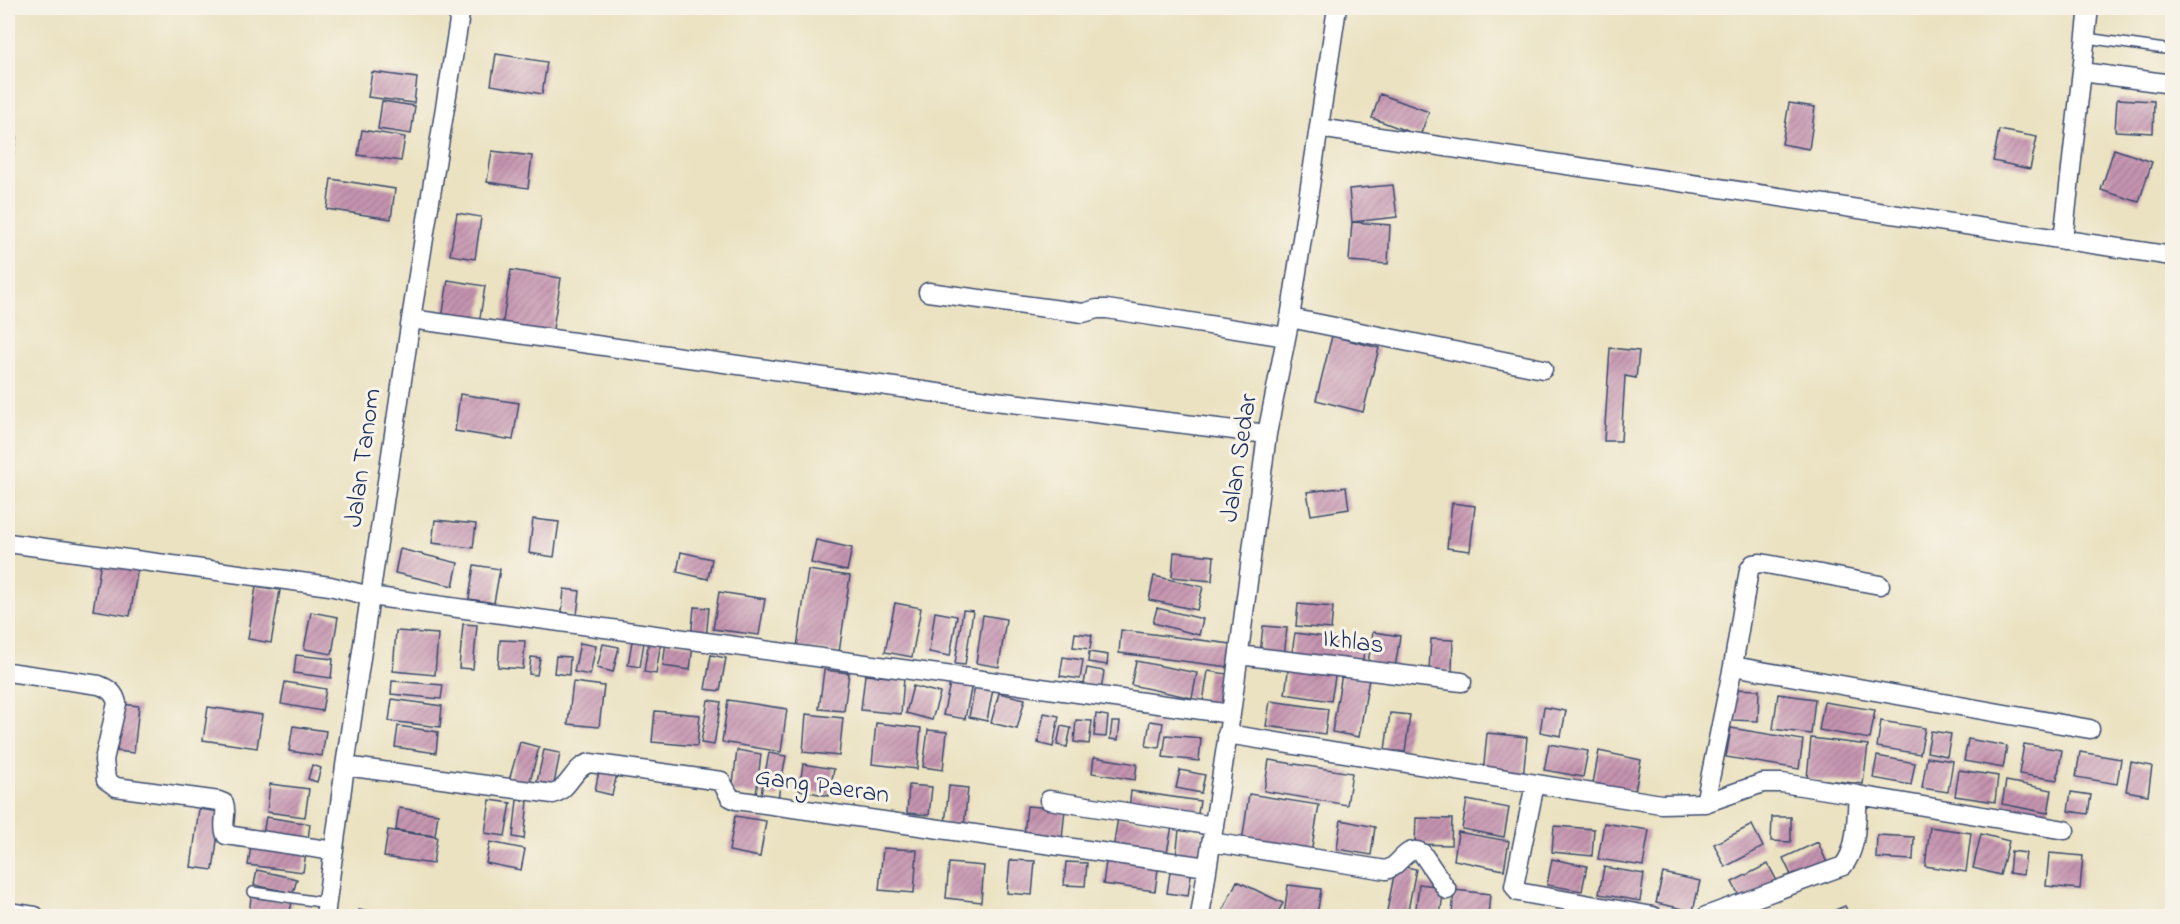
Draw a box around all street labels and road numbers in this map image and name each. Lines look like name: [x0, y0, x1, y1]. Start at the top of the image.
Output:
street label: Jalan Tanom: [335, 386, 393, 530]
street label: Jalan Sedar: [1211, 390, 1269, 525]
street label: Ikhlas: [1320, 620, 1386, 666]
street label: Gang Paeran: [752, 759, 892, 815]

